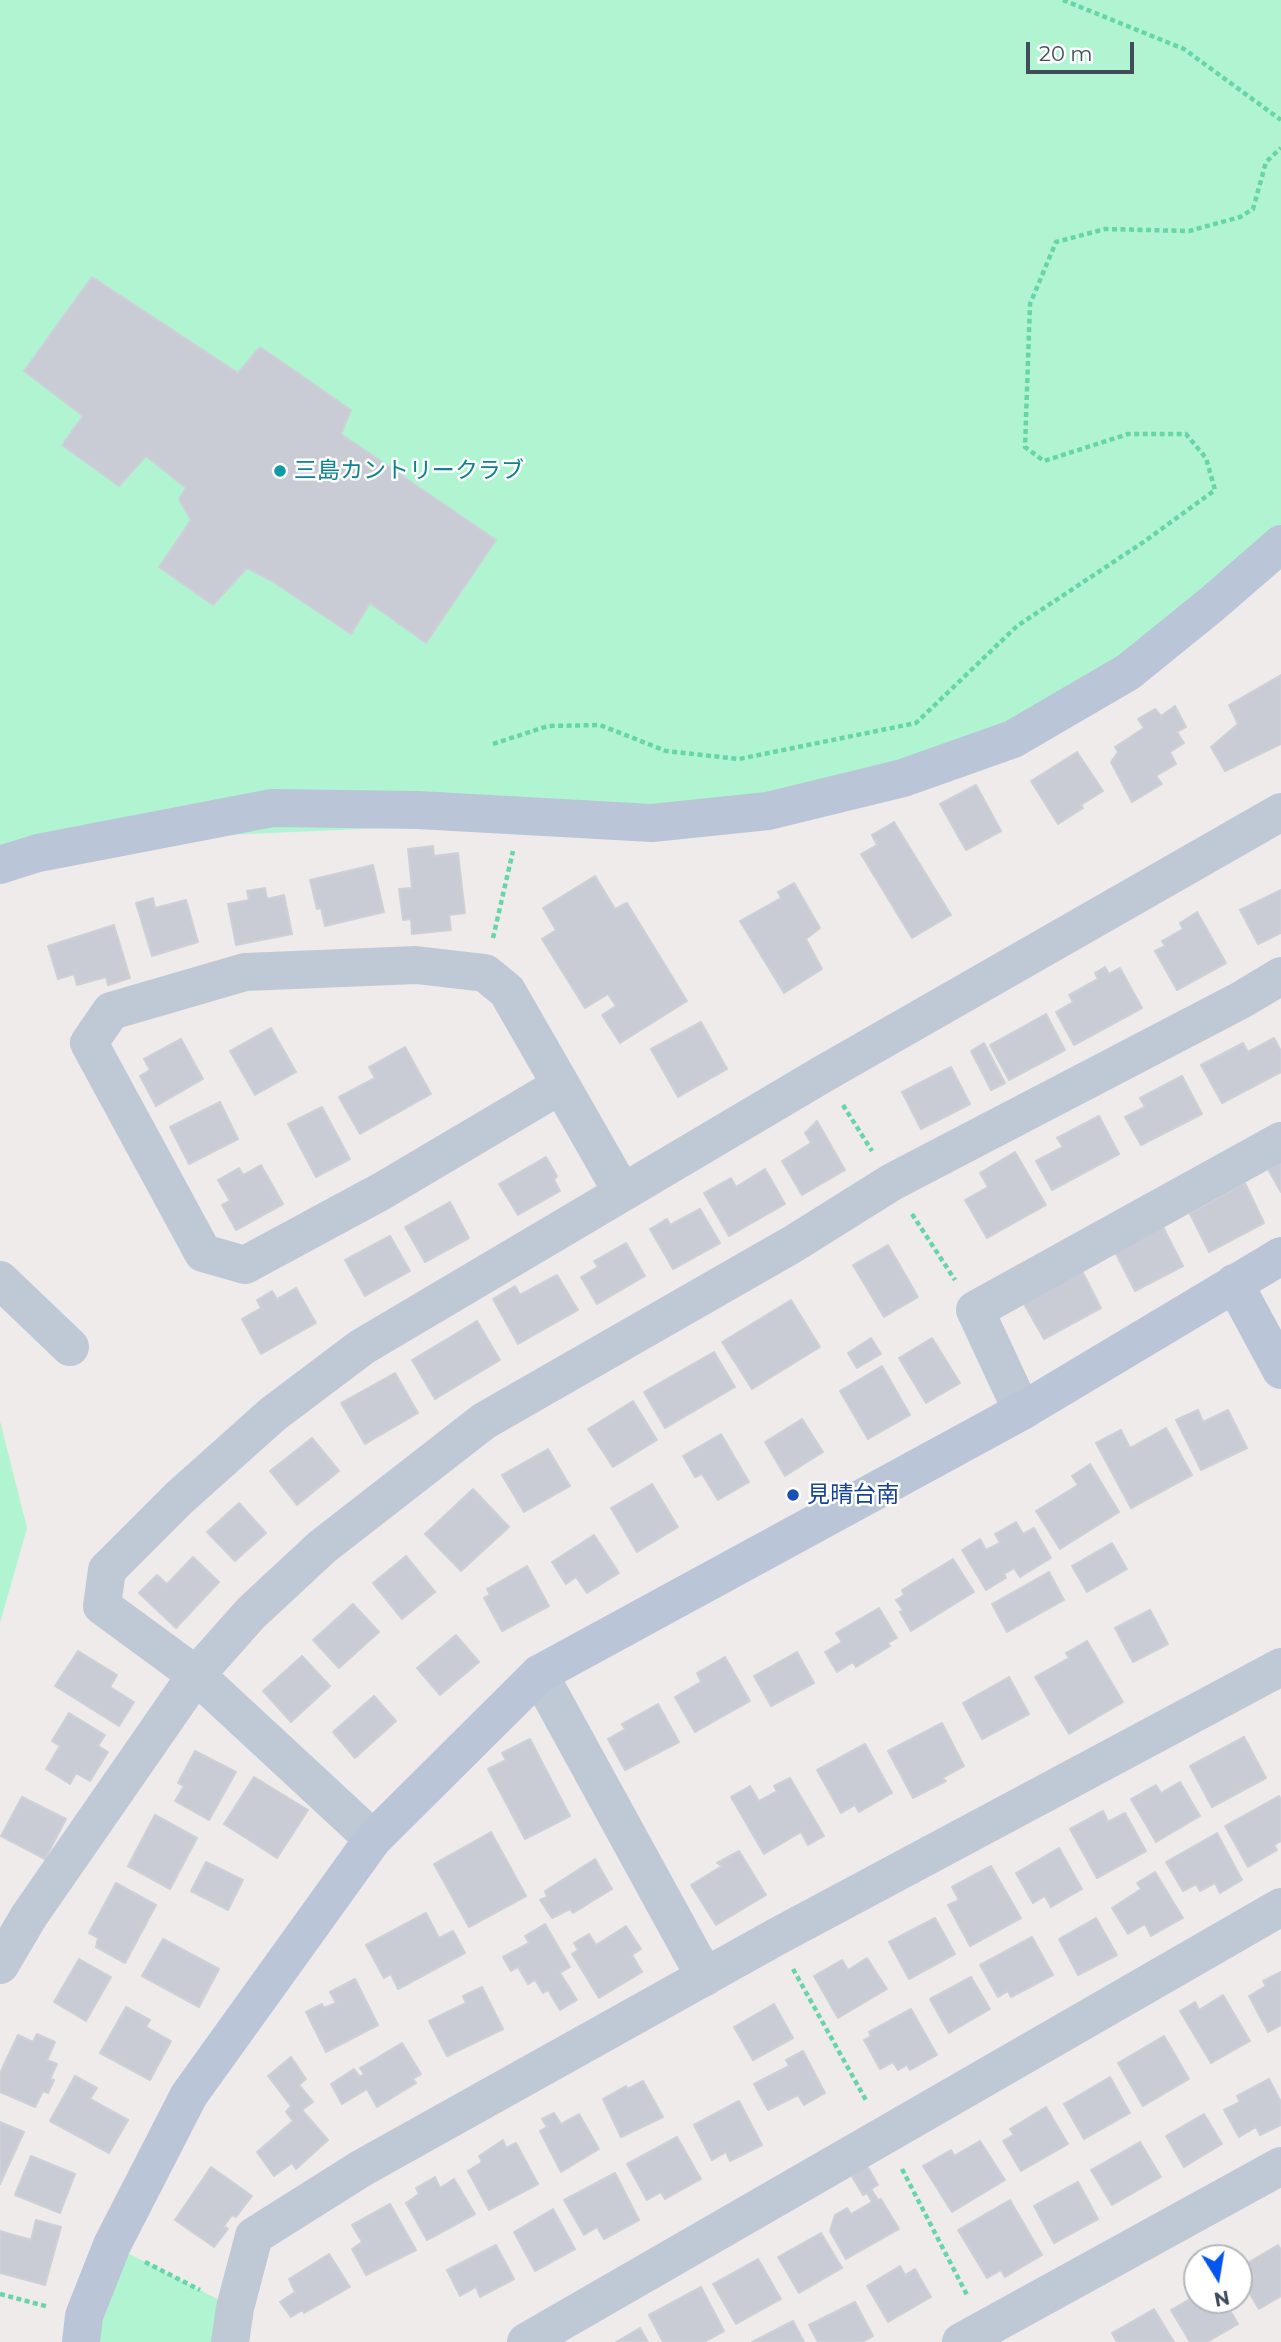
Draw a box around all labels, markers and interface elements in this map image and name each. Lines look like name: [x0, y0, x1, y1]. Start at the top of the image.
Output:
scale bar: [1029, 28, 1138, 72]
text: 20 m: [1039, 41, 1093, 66]
place label: 三島カントリークラブ: [294, 457, 524, 485]
marker: 三島カントリークラブ: [272, 463, 288, 479]
place label: 見晴台南: [807, 1481, 899, 1509]
marker: 見晴台南: [785, 1487, 801, 1503]
north arrow: [1183, 2244, 1253, 2314]
text: N: [1212, 2285, 1231, 2311]

